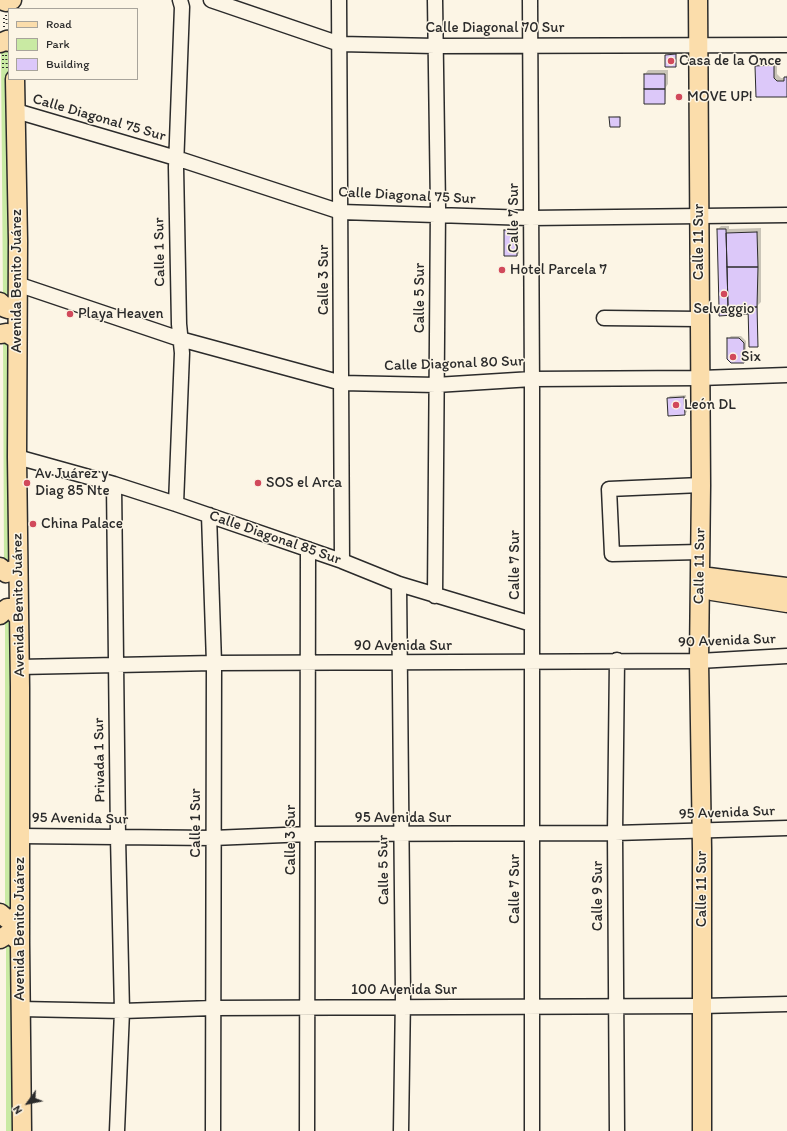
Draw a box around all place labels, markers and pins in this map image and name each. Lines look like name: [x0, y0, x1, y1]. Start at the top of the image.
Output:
place label: Casa de la Once: [679, 52, 781, 70]
marker: Casa de la Once: [666, 56, 676, 66]
place label: MOVE UP!: [687, 88, 753, 106]
marker: MOVE UP!: [674, 92, 684, 102]
place label: Hotel Parcela 7: [510, 261, 607, 279]
marker: Hotel Parcela 7: [497, 265, 507, 275]
marker: Selvaggio: [719, 289, 729, 299]
place label: Selvaggio: [693, 300, 755, 318]
place label: Playa Heaven: [78, 305, 163, 323]
marker: Playa Heaven: [65, 309, 75, 319]
place label: Six: [741, 348, 761, 366]
marker: Six: [728, 352, 738, 362]
place label: León DL: [684, 396, 736, 414]
marker: León DL: [671, 400, 681, 410]
place label: Av Juárez y Diag 85 Nte: [35, 465, 110, 500]
place label: SOS el Arca: [266, 474, 342, 492]
marker: Av Juárez y Diag 85 Nte: [22, 478, 32, 488]
marker: SOS el Arca: [253, 478, 263, 488]
place label: China Palace: [41, 515, 123, 533]
marker: China Palace: [28, 519, 38, 529]

